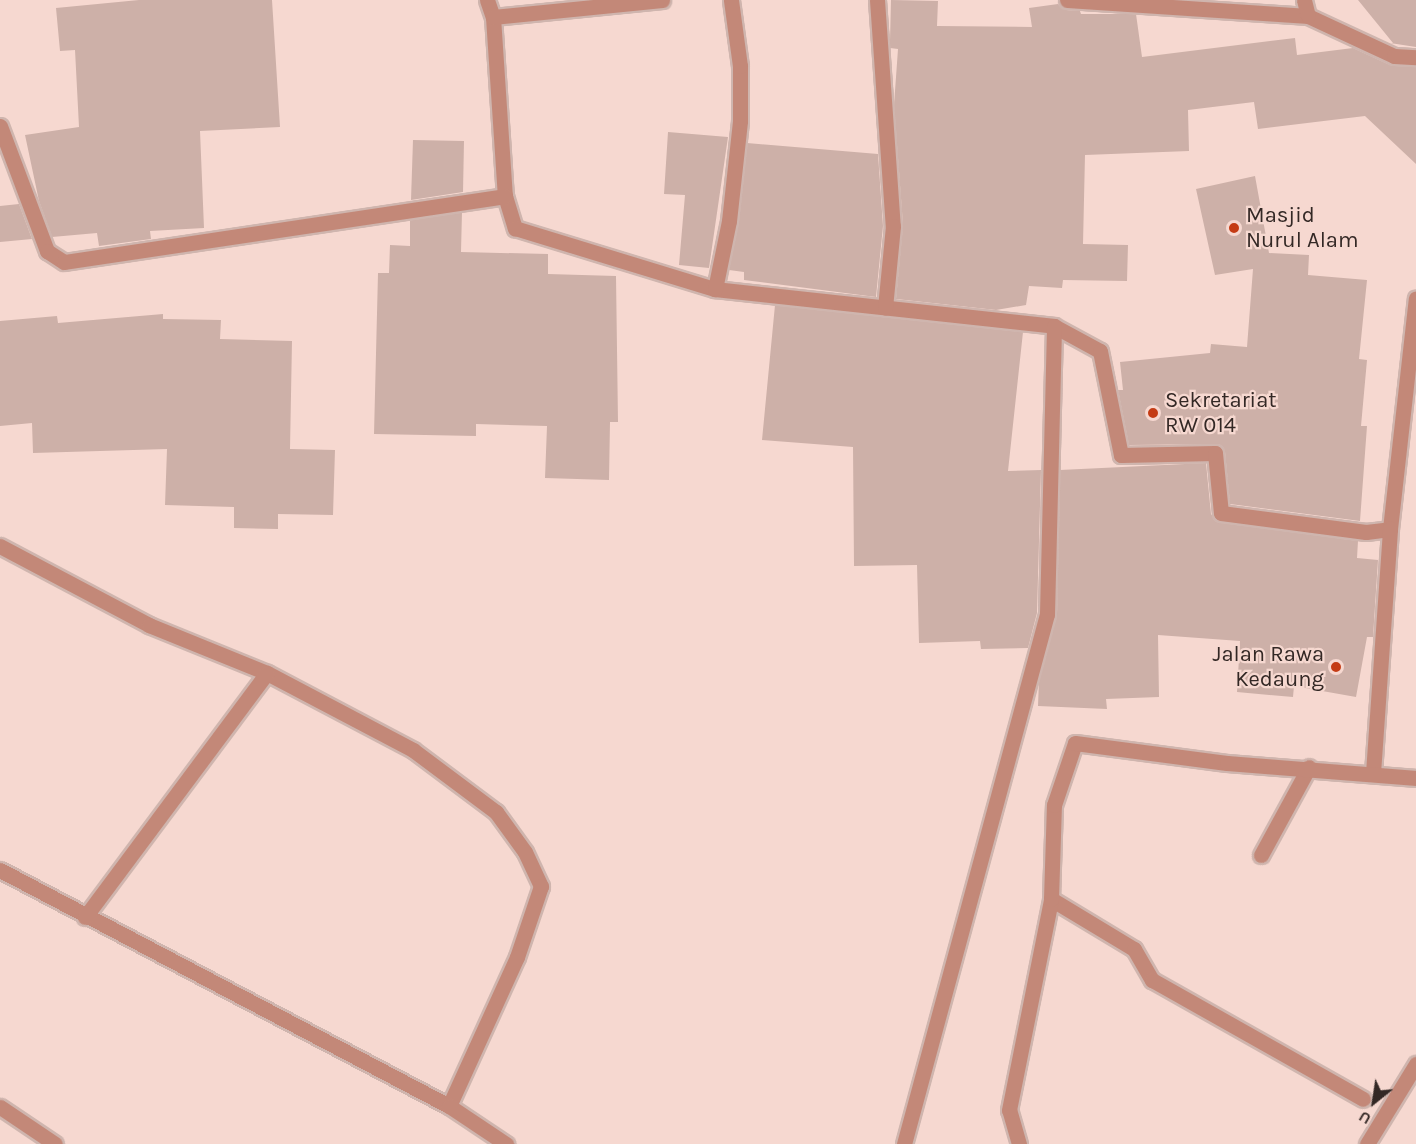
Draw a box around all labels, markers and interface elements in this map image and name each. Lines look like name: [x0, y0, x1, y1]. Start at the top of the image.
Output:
place label: Masjid Nurul Alam: [1246, 202, 1359, 254]
marker: Masjid Nurul Alam: [1227, 221, 1241, 235]
place label: Sekretariat RW 014: [1165, 387, 1277, 439]
marker: Sekretariat RW 014: [1146, 406, 1160, 420]
place label: Jalan Rawa Kedaung: [1213, 641, 1324, 692]
marker: Jalan Rawa Kedaung: [1329, 660, 1343, 674]
north arrow: [1344, 1072, 1404, 1132]
text: U: [1355, 1107, 1374, 1129]

